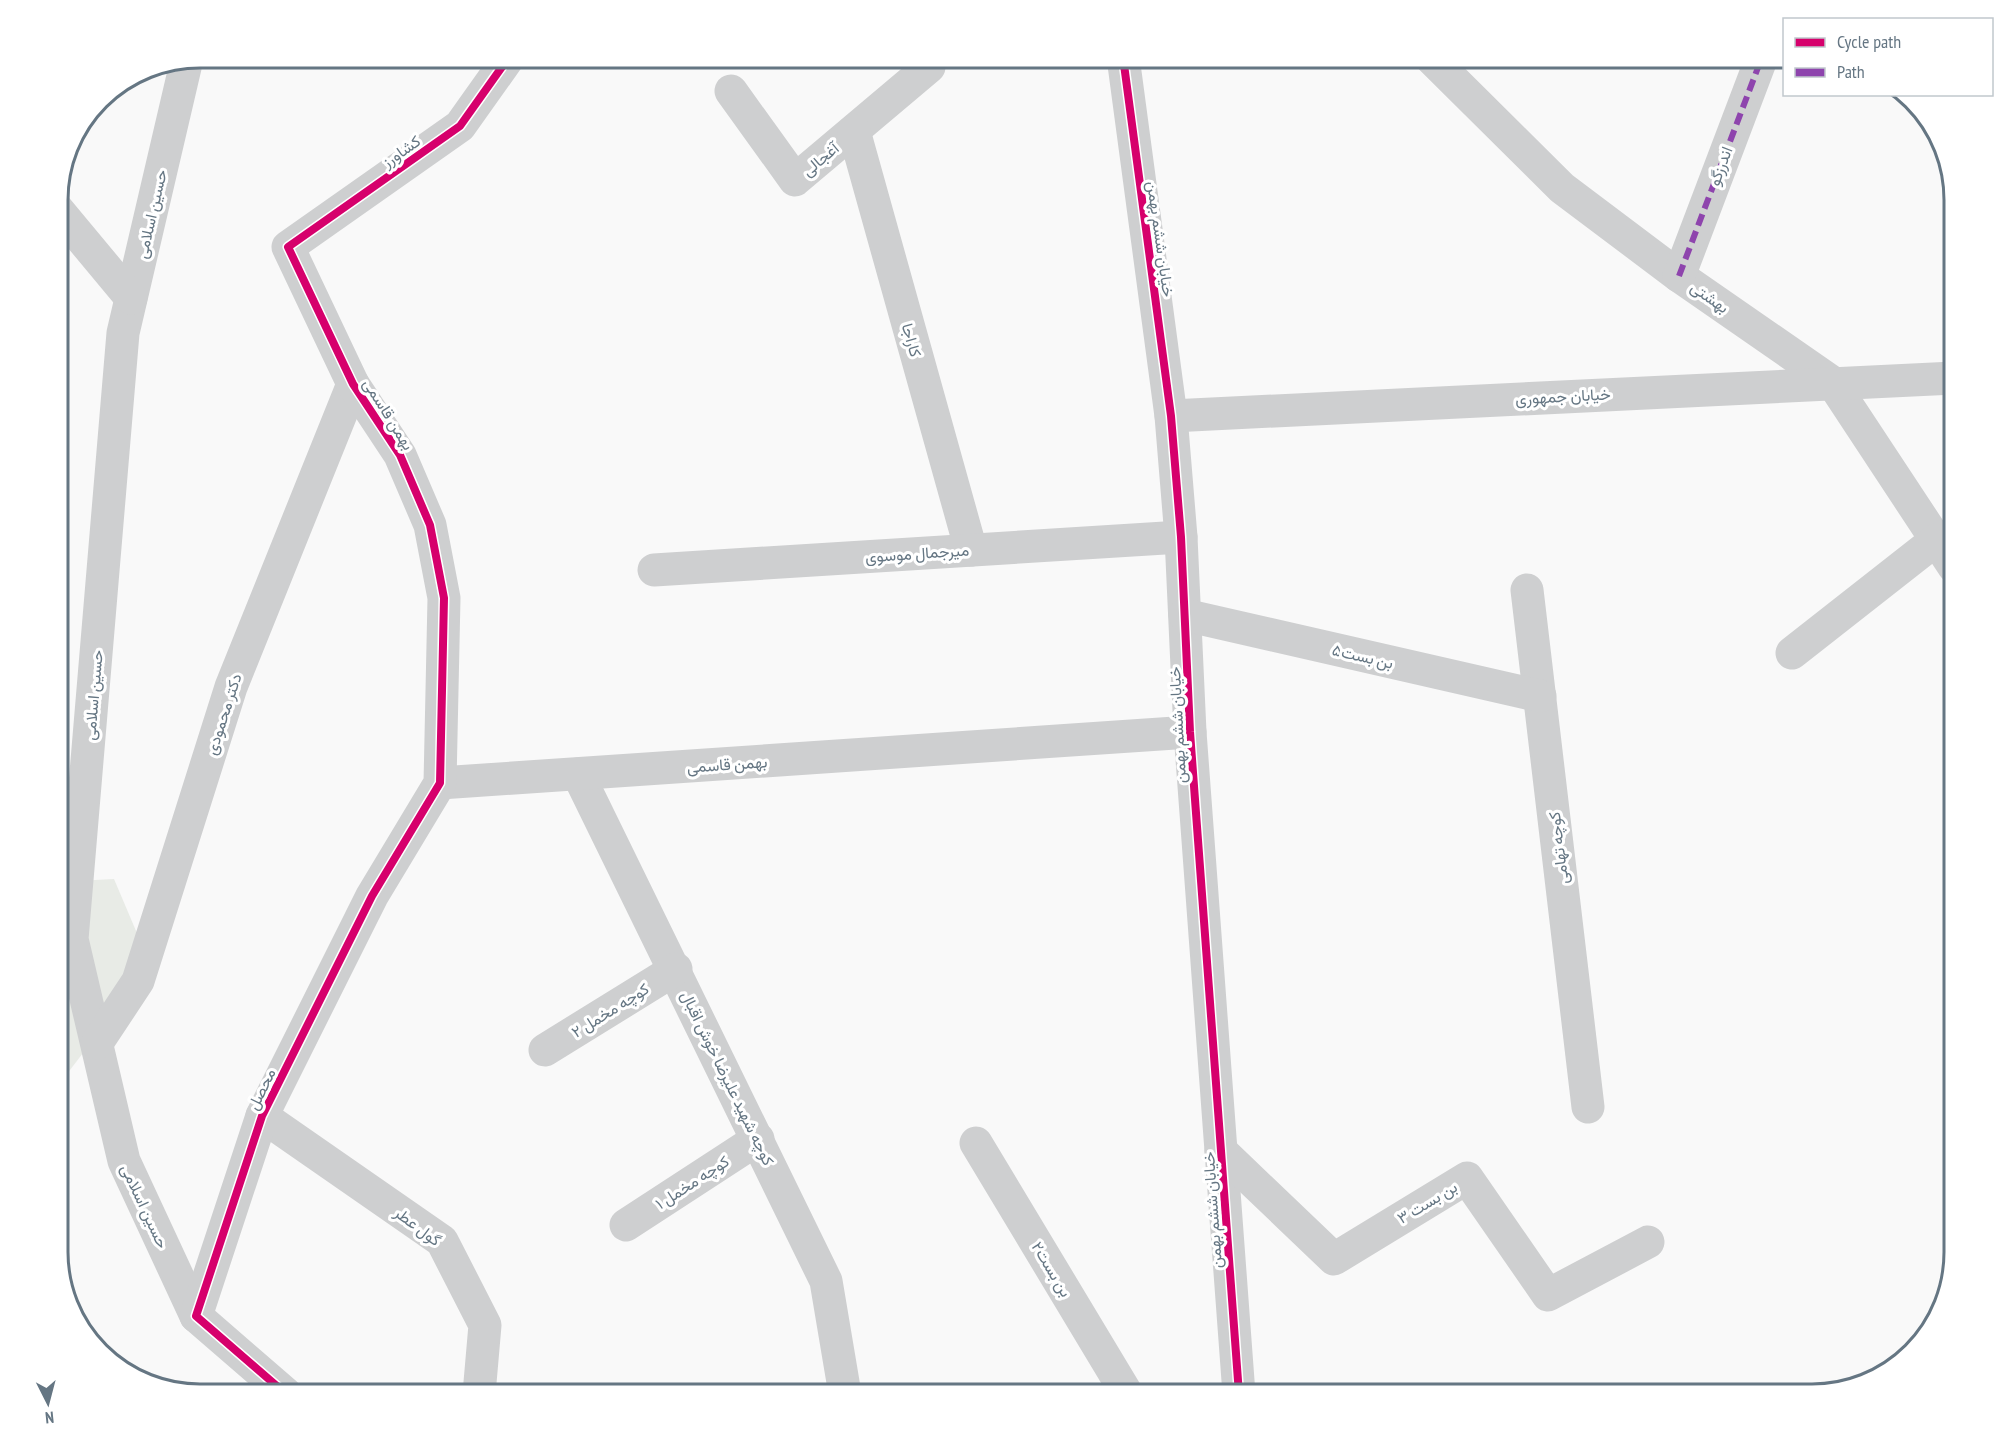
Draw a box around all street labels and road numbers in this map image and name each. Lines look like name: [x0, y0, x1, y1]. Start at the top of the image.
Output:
street label: کشاورز: [377, 131, 425, 173]
street label: آغجالی: [797, 137, 844, 181]
street label: اندرزگو: [1703, 144, 1737, 189]
street label: حسین اسلامی: [131, 167, 172, 261]
street label: خیابان ششم بهمن: [1142, 180, 1179, 299]
street label: بهشتی: [1686, 277, 1733, 318]
street label: کاراجا: [897, 321, 926, 360]
street label: بهمن قاسمی: [358, 374, 419, 454]
street label: خیابان جمهوری: [1515, 383, 1612, 409]
street label: میرجمال موسوی: [864, 539, 970, 568]
street label: بن بست۵: [1330, 639, 1396, 674]
street label: حسین اسلامی: [79, 649, 108, 741]
street label: خیابان ششم بهمن: [1164, 666, 1191, 784]
street label: دکتر محمودی: [200, 671, 247, 758]
street label: بهمن قاسمی: [686, 751, 768, 778]
street label: کوچه تهامی: [1544, 810, 1574, 885]
street label: کوچه مخمل ۲: [567, 978, 654, 1043]
street label: کوچه شهید علیرضا خوش اقبال: [675, 987, 779, 1169]
street label: محصل: [242, 1065, 281, 1114]
street label: کوچه مخمل ۱: [651, 1151, 734, 1215]
street label: خیابان ششم بهمن: [1198, 1151, 1227, 1269]
street label: حسین اسلامی: [116, 1161, 173, 1252]
street label: بن بست ۳: [1393, 1176, 1461, 1229]
street label: گول عطر: [389, 1201, 445, 1251]
street label: بن بست۲: [1027, 1238, 1076, 1301]

